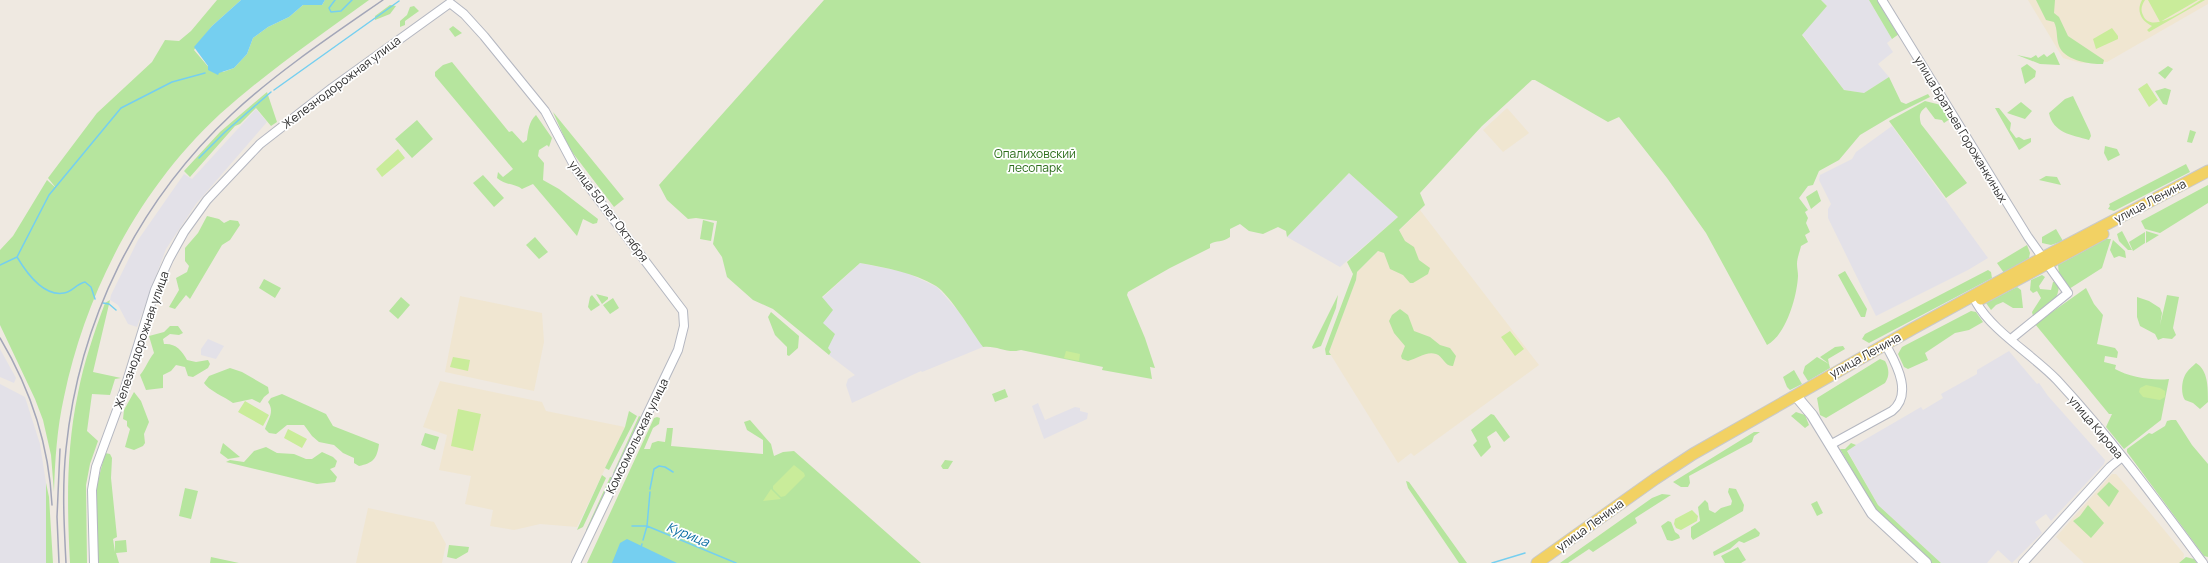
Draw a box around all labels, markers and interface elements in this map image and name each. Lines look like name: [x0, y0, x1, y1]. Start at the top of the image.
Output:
street label: Железнодорожная улица: [278, 32, 404, 132]
street label: улица Братьев Горожанкиных: [1910, 52, 2012, 206]
park label: Опалиховский лесопарк: [994, 145, 1076, 176]
street label: улица 50 лет Октября: [565, 157, 653, 265]
street label: улица Ленина: [2111, 175, 2189, 227]
street label: Железнодорожная улица: [109, 269, 173, 411]
street label: улица Ленина: [1826, 328, 1904, 382]
street label: Комсомольская улица: [602, 375, 672, 497]
street label: улица Кирова: [2065, 392, 2127, 462]
street label: улица Ленина: [1553, 495, 1627, 555]
water label: Курица: [664, 517, 713, 551]

